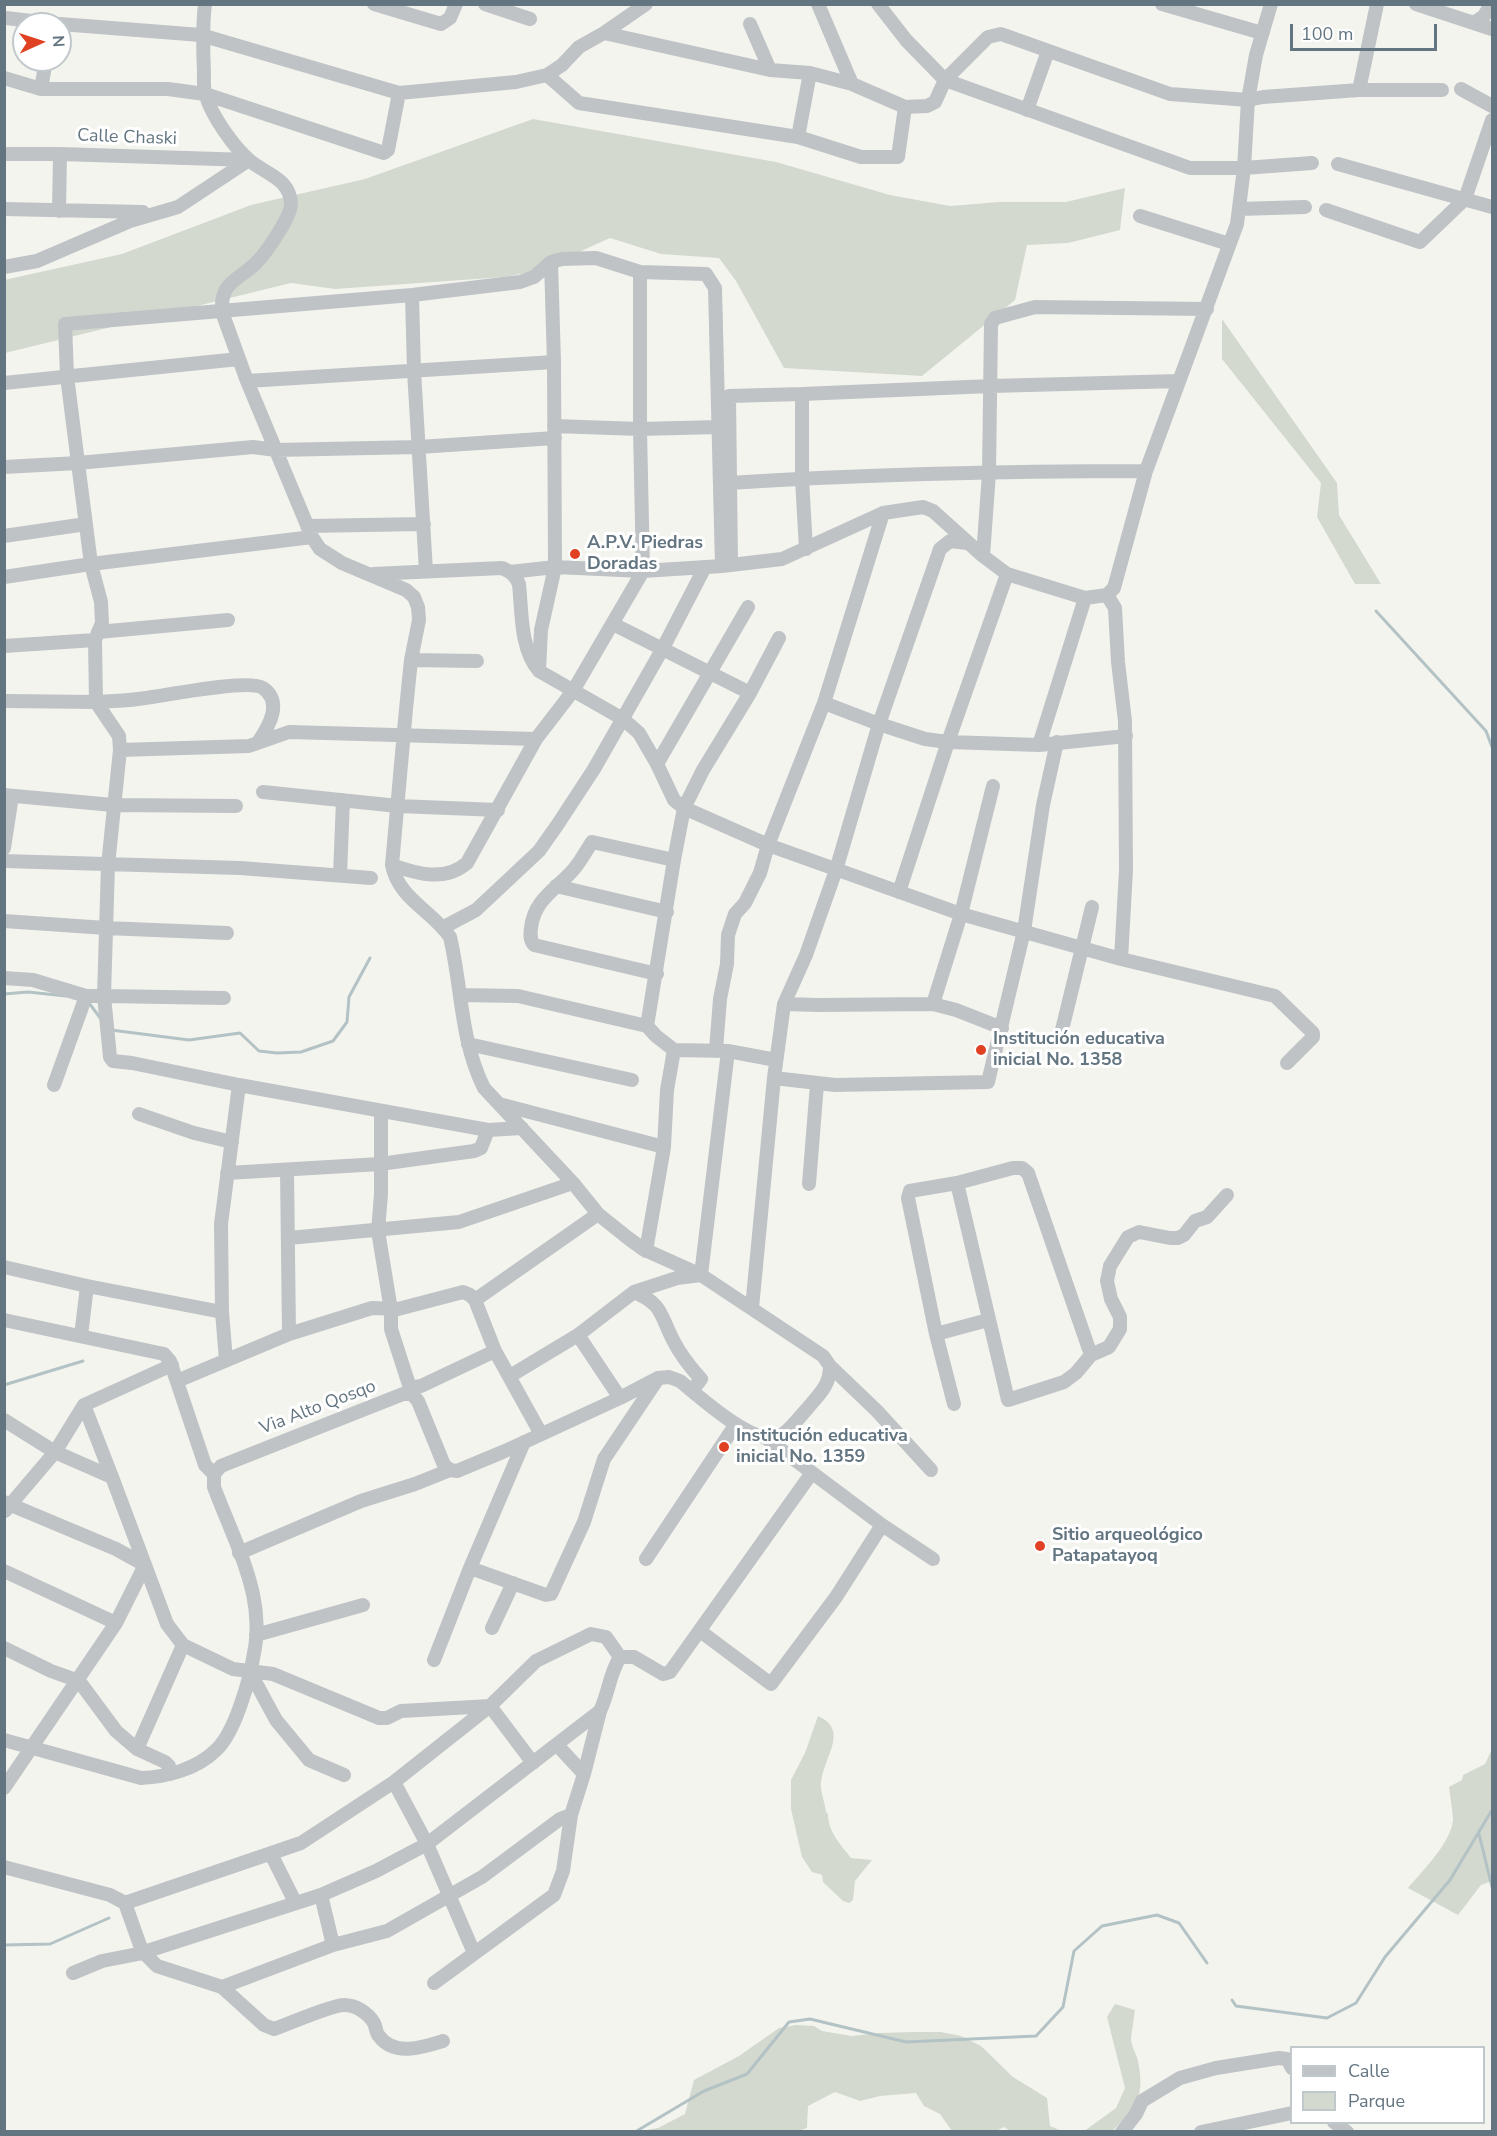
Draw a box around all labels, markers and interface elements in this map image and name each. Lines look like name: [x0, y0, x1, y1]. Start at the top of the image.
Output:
north arrow: [12, 12, 72, 72]
scale bar: [1293, 12, 1440, 50]
text: 100 m: [1301, 22, 1353, 46]
text: N: [47, 35, 69, 48]
street label: Calle Chaski: [77, 125, 177, 151]
place label: A.P.V. Piedras Doradas: [587, 533, 703, 576]
marker: A.P.V. Piedras Doradas: [568, 547, 582, 561]
place label: Institución educativa inicial No. 1358: [993, 1029, 1165, 1072]
marker: Institución educativa inicial No. 1358: [974, 1043, 988, 1057]
street label: Via Alto Qosqo: [257, 1376, 379, 1440]
place label: Institución educativa inicial No. 1359: [736, 1426, 908, 1468]
marker: Institución educativa inicial No. 1359: [717, 1440, 731, 1454]
place label: Sitio arqueológico Patapatayoq: [1052, 1525, 1203, 1568]
marker: Sitio arqueológico Patapatayoq: [1033, 1539, 1047, 1553]
legend: [1290, 2046, 1485, 2124]
text: Calle: [1348, 2059, 1390, 2083]
text: Parque: [1348, 2089, 1405, 2113]

